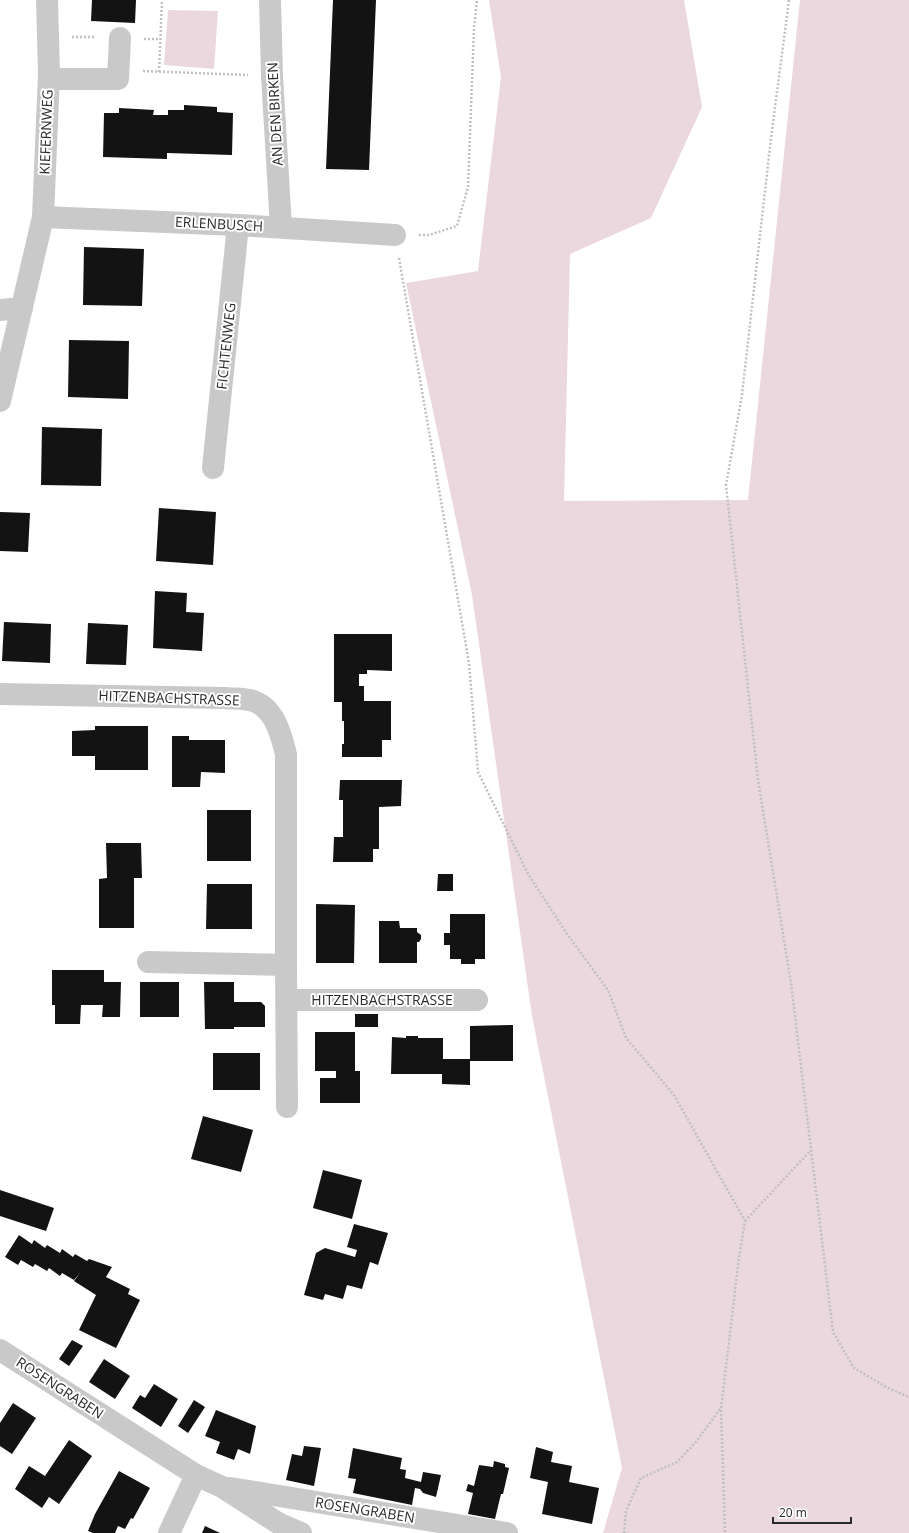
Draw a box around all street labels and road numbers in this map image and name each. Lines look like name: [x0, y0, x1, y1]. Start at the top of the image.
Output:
street label: AN DEN BIRKEN: [262, 62, 287, 166]
street label: KIEFERNWEG: [35, 89, 56, 175]
street label: ERLENBUSCH: [175, 212, 264, 235]
street label: FICHTENWEG: [211, 302, 240, 390]
street label: HITZENBACHSTRASSE: [98, 686, 240, 709]
street label: HITZENBACHSTRASSE: [311, 990, 453, 1009]
street label: ROSENGRABEN: [13, 1352, 108, 1423]
street label: ROSENGRABEN: [314, 1492, 416, 1527]

